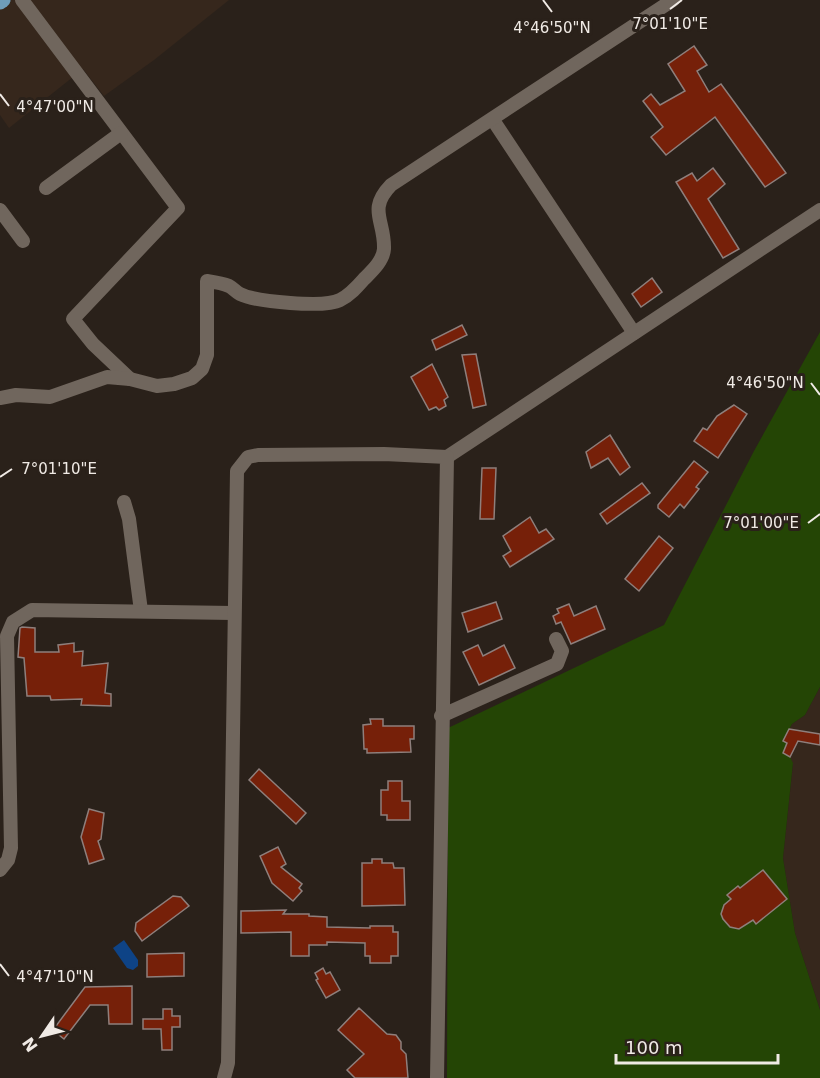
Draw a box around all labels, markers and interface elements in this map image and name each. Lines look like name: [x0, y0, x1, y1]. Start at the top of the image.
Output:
text: 7°01'10"E: [632, 15, 708, 33]
text: 4°46'50"N: [513, 19, 591, 37]
text: 4°47'00"N: [16, 98, 94, 116]
text: 4°46'50"N: [726, 374, 804, 392]
text: 7°01'10"E: [21, 460, 97, 478]
text: 7°01'00"E: [723, 514, 799, 532]
text: 4°47'10"N: [16, 968, 94, 986]
north arrow: [12, 1006, 72, 1066]
scale bar: [616, 1027, 778, 1065]
text: N: [19, 1033, 42, 1055]
text: 100 m: [625, 1037, 683, 1058]

